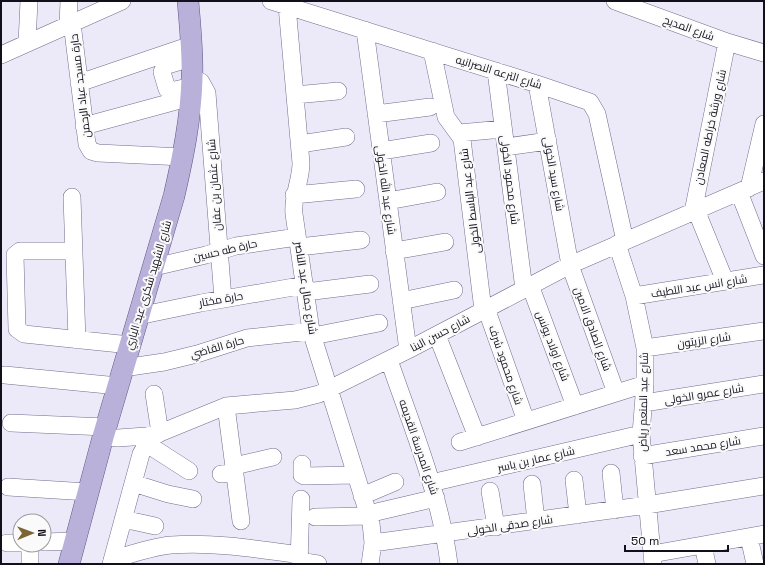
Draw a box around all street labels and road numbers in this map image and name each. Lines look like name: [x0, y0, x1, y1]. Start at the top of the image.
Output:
street label: شارع المديح: [661, 12, 716, 45]
street label: حارة مسجد عباد الرحمن: [67, 33, 93, 139]
street label: شارع الترعه النصرانيه: [454, 52, 544, 93]
street label: شارع ورشة خراطه المعادن: [691, 68, 730, 186]
street label: شارع محمود الخولى: [497, 135, 522, 226]
street label: شارع سيد الخولى: [540, 136, 567, 213]
street label: شارع عثمان بن عفان: [204, 138, 225, 232]
street label: شارع عبد الله الخولى: [372, 144, 400, 236]
street label: شارع عبد الباسط الخولى: [457, 147, 484, 254]
street label: شارع الشهيد شكرى عبد الباري: [122, 219, 176, 352]
street label: حارة طه حسين: [192, 236, 258, 264]
street label: شارع جمال عبد الناصر: [291, 240, 320, 336]
street label: شارع انس عبد اللطيف: [650, 271, 748, 302]
street label: شارع الصادق الامين: [570, 285, 615, 373]
street label: حارة مختار: [197, 288, 244, 310]
street label: شارع اولاد يونس: [532, 309, 573, 384]
street label: شارع حسن البنا: [408, 311, 473, 355]
street label: شارع محمود شرف: [485, 323, 526, 407]
street label: شارع الزيتون: [676, 329, 732, 352]
street label: حارة القاضي: [189, 333, 246, 362]
street label: شارع عبد المنعم رياض: [635, 352, 652, 452]
street label: شارع عمرو الخولى: [663, 381, 745, 408]
street label: شارع المدرسة القديمه: [395, 397, 442, 497]
street label: شارع محمد سعد: [664, 433, 742, 460]
street label: شارع عمار بن ياسر: [495, 443, 576, 476]
street label: شارع صدقى الخولى: [466, 512, 554, 539]

